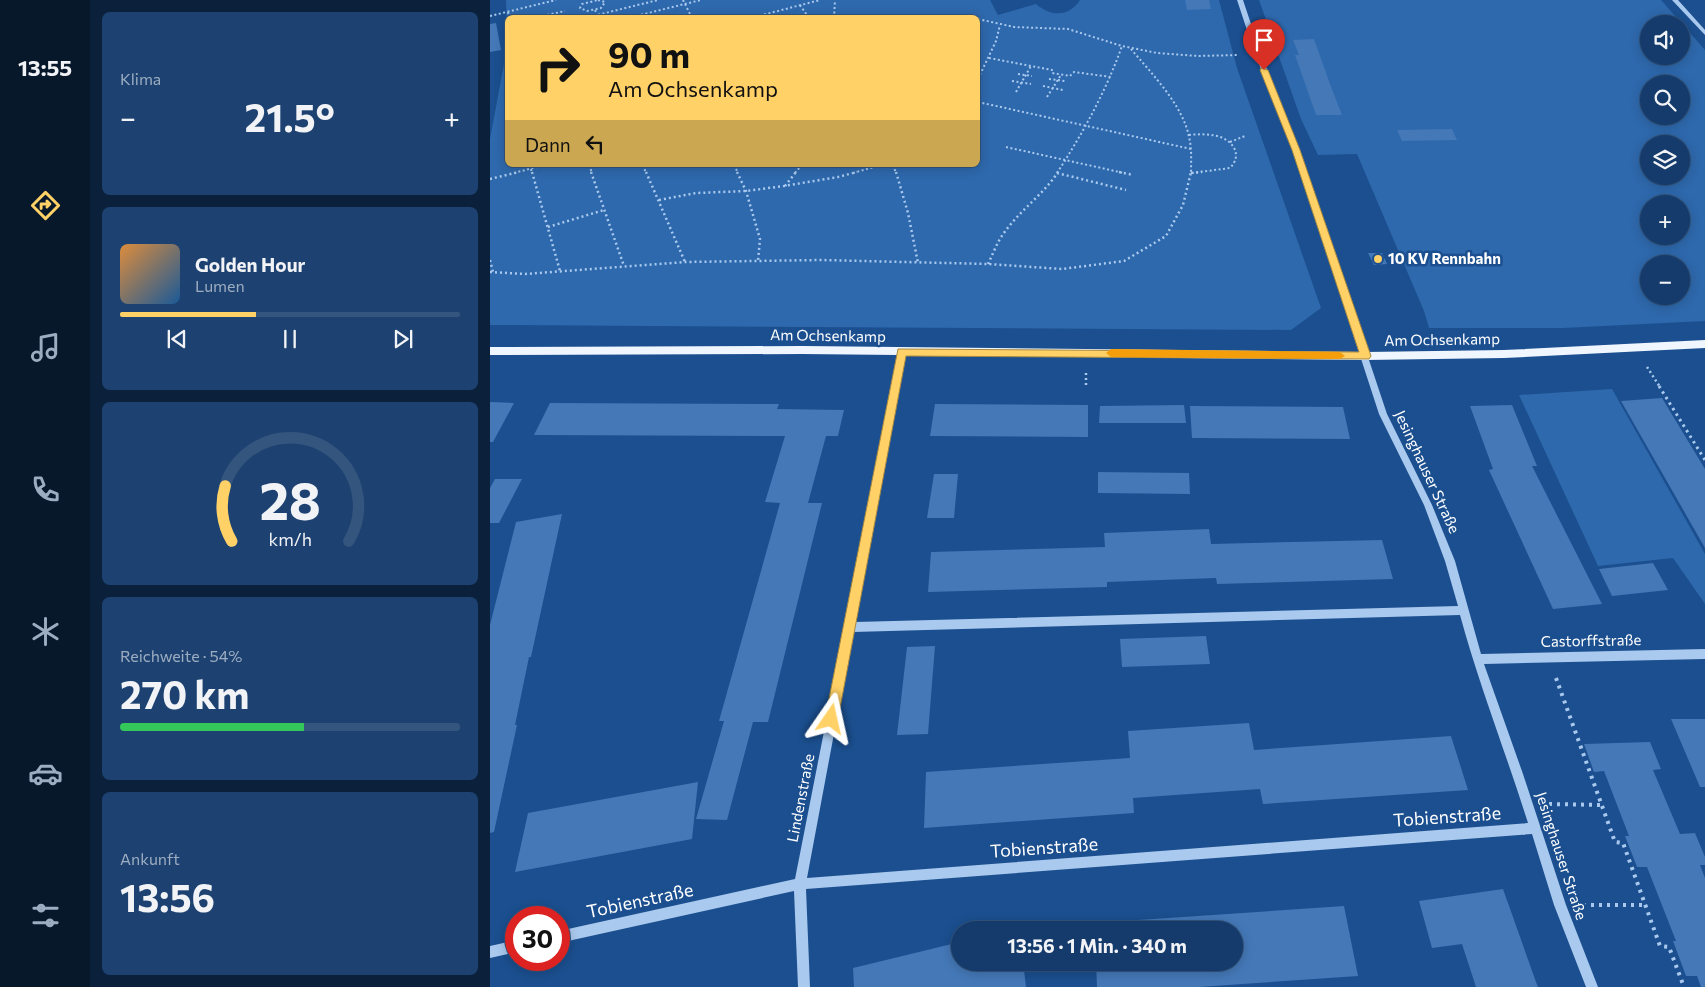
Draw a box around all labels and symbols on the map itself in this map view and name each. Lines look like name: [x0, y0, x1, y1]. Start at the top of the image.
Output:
pin: [1243, 19, 1285, 70]
place label: 10 KV Rennbahn: [1388, 249, 1501, 267]
marker: 10 KV Rennbahn: [1372, 253, 1384, 265]
street label: Am Ochsenkamp: [770, 325, 886, 345]
street label: Am Ochsenkamp: [1384, 329, 1500, 349]
street label: Jesinghauser Straße: [1392, 407, 1464, 536]
street label: Castorffstraße: [1540, 630, 1642, 650]
position arrow: [804, 692, 856, 744]
street label: Lindenstraße: [783, 752, 817, 844]
street label: Jesinghauser Straße: [1533, 789, 1591, 922]
street label: Tobienstraße: [1392, 801, 1502, 831]
street label: Tobienstraße: [989, 832, 1099, 862]
street label: Tobienstraße: [585, 878, 695, 922]
speed limit sign: 30: [505, 906, 570, 971]

